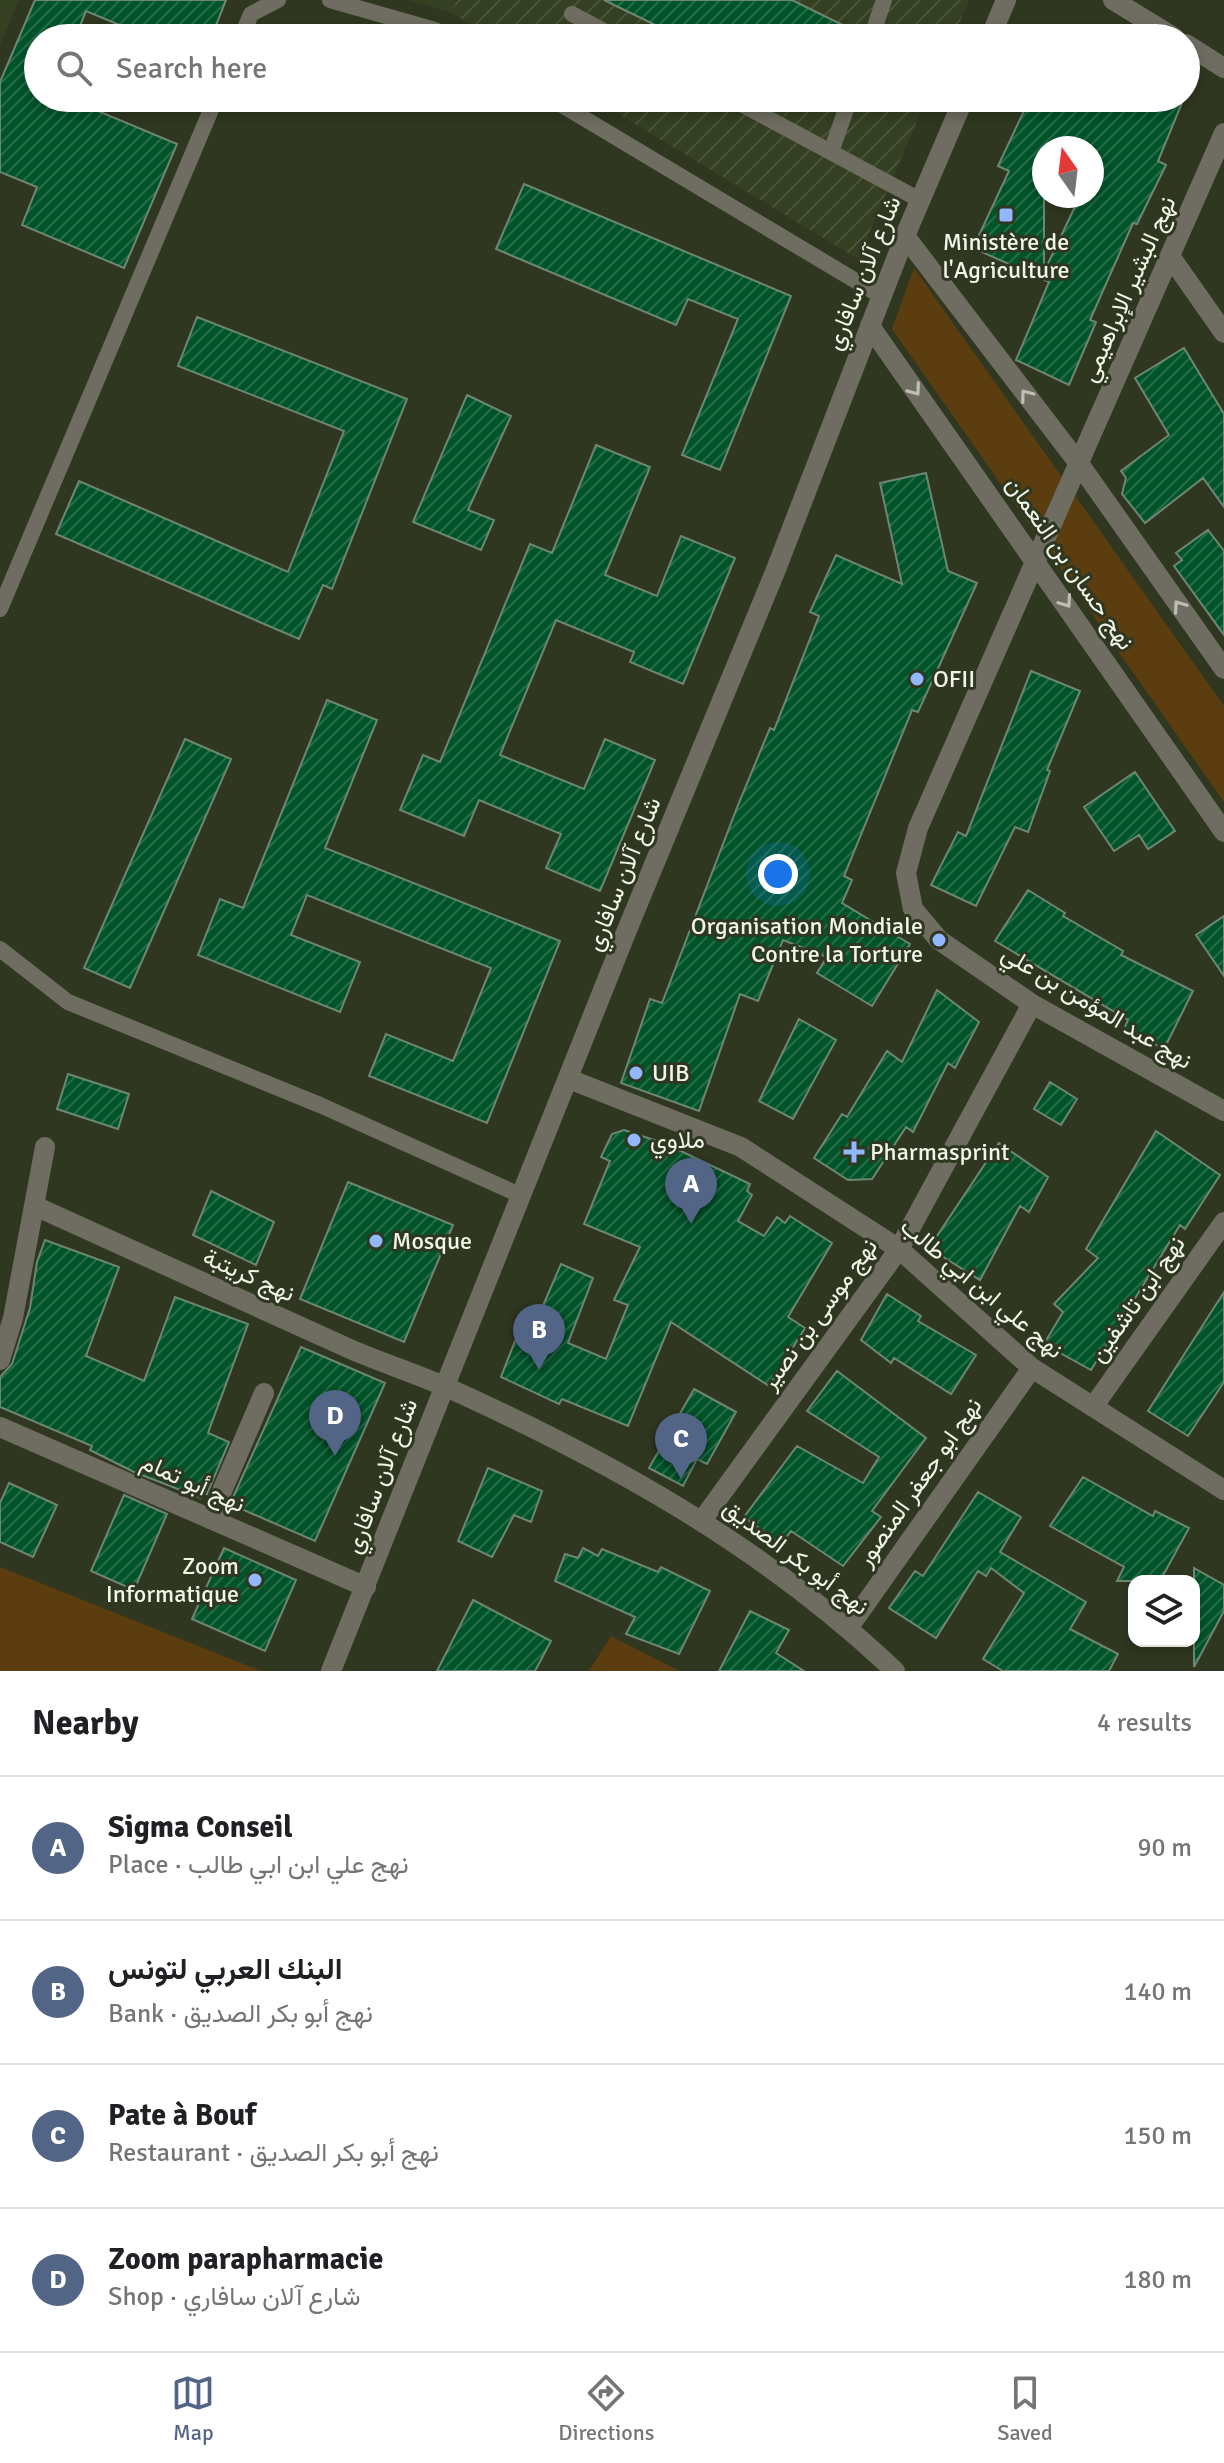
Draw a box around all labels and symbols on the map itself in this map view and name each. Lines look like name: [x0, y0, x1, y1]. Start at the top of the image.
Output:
north arrow: [1032, 136, 1104, 208]
street label: نهج البشير الإبراهيمي: [1074, 191, 1186, 388]
street label: شارع آلان سافاري: [818, 192, 911, 356]
marker: Ministère de l'Agriculture: [997, 206, 1015, 224]
place label: Ministère de l'Agriculture: [942, 227, 1070, 285]
one-way arrow: [906, 381, 920, 395]
one-way arrow: [1022, 389, 1036, 404]
street label: نهج حسان بن النعمان: [997, 470, 1141, 657]
one-way arrow: [1056, 593, 1071, 607]
one-way arrow: [1174, 600, 1189, 614]
place label: OFII: [933, 664, 975, 694]
marker: OFII: [908, 670, 926, 688]
street label: شارع آلان سافاري: [578, 793, 671, 957]
your location: [758, 854, 798, 894]
place label: Organisation Mondiale Contre la Torture: [691, 911, 923, 969]
marker: Organisation Mondiale Contre la Torture: [930, 931, 948, 949]
street label: نهج عبد المؤمن بن علي: [994, 938, 1198, 1079]
place label: UIB: [652, 1058, 690, 1088]
marker: UIB: [627, 1064, 645, 1082]
place label: ملاوي: [650, 1125, 705, 1159]
marker: ملاوي: [625, 1131, 643, 1149]
place label: Pharmasprint: [870, 1137, 1009, 1167]
marker: Pharmasprint: [845, 1143, 863, 1161]
pin: A: [665, 1158, 717, 1224]
street label: نهج علي ابن ابي طالب: [892, 1211, 1070, 1368]
place label: Mosque: [392, 1226, 472, 1256]
street label: نهج ابن تاشفين: [1082, 1230, 1193, 1369]
marker: Mosque: [367, 1232, 385, 1250]
street label: نهج موسى بن نصير: [753, 1232, 886, 1398]
street label: نهج كريتبة: [198, 1241, 300, 1310]
pin: B: [513, 1304, 565, 1370]
pin: D: [309, 1390, 361, 1456]
street label: نهج ابو جعفر المنصور: [849, 1392, 990, 1574]
street label: شارع آلان سافاري: [338, 1394, 428, 1559]
pin: C: [655, 1413, 707, 1479]
street label: نهج أبو تمام: [135, 1447, 250, 1521]
street label: نهج أبو بكر الصديق: [716, 1492, 875, 1623]
place label: Zoom Informatique: [106, 1551, 239, 1609]
marker: Zoom Informatique: [246, 1571, 264, 1589]

